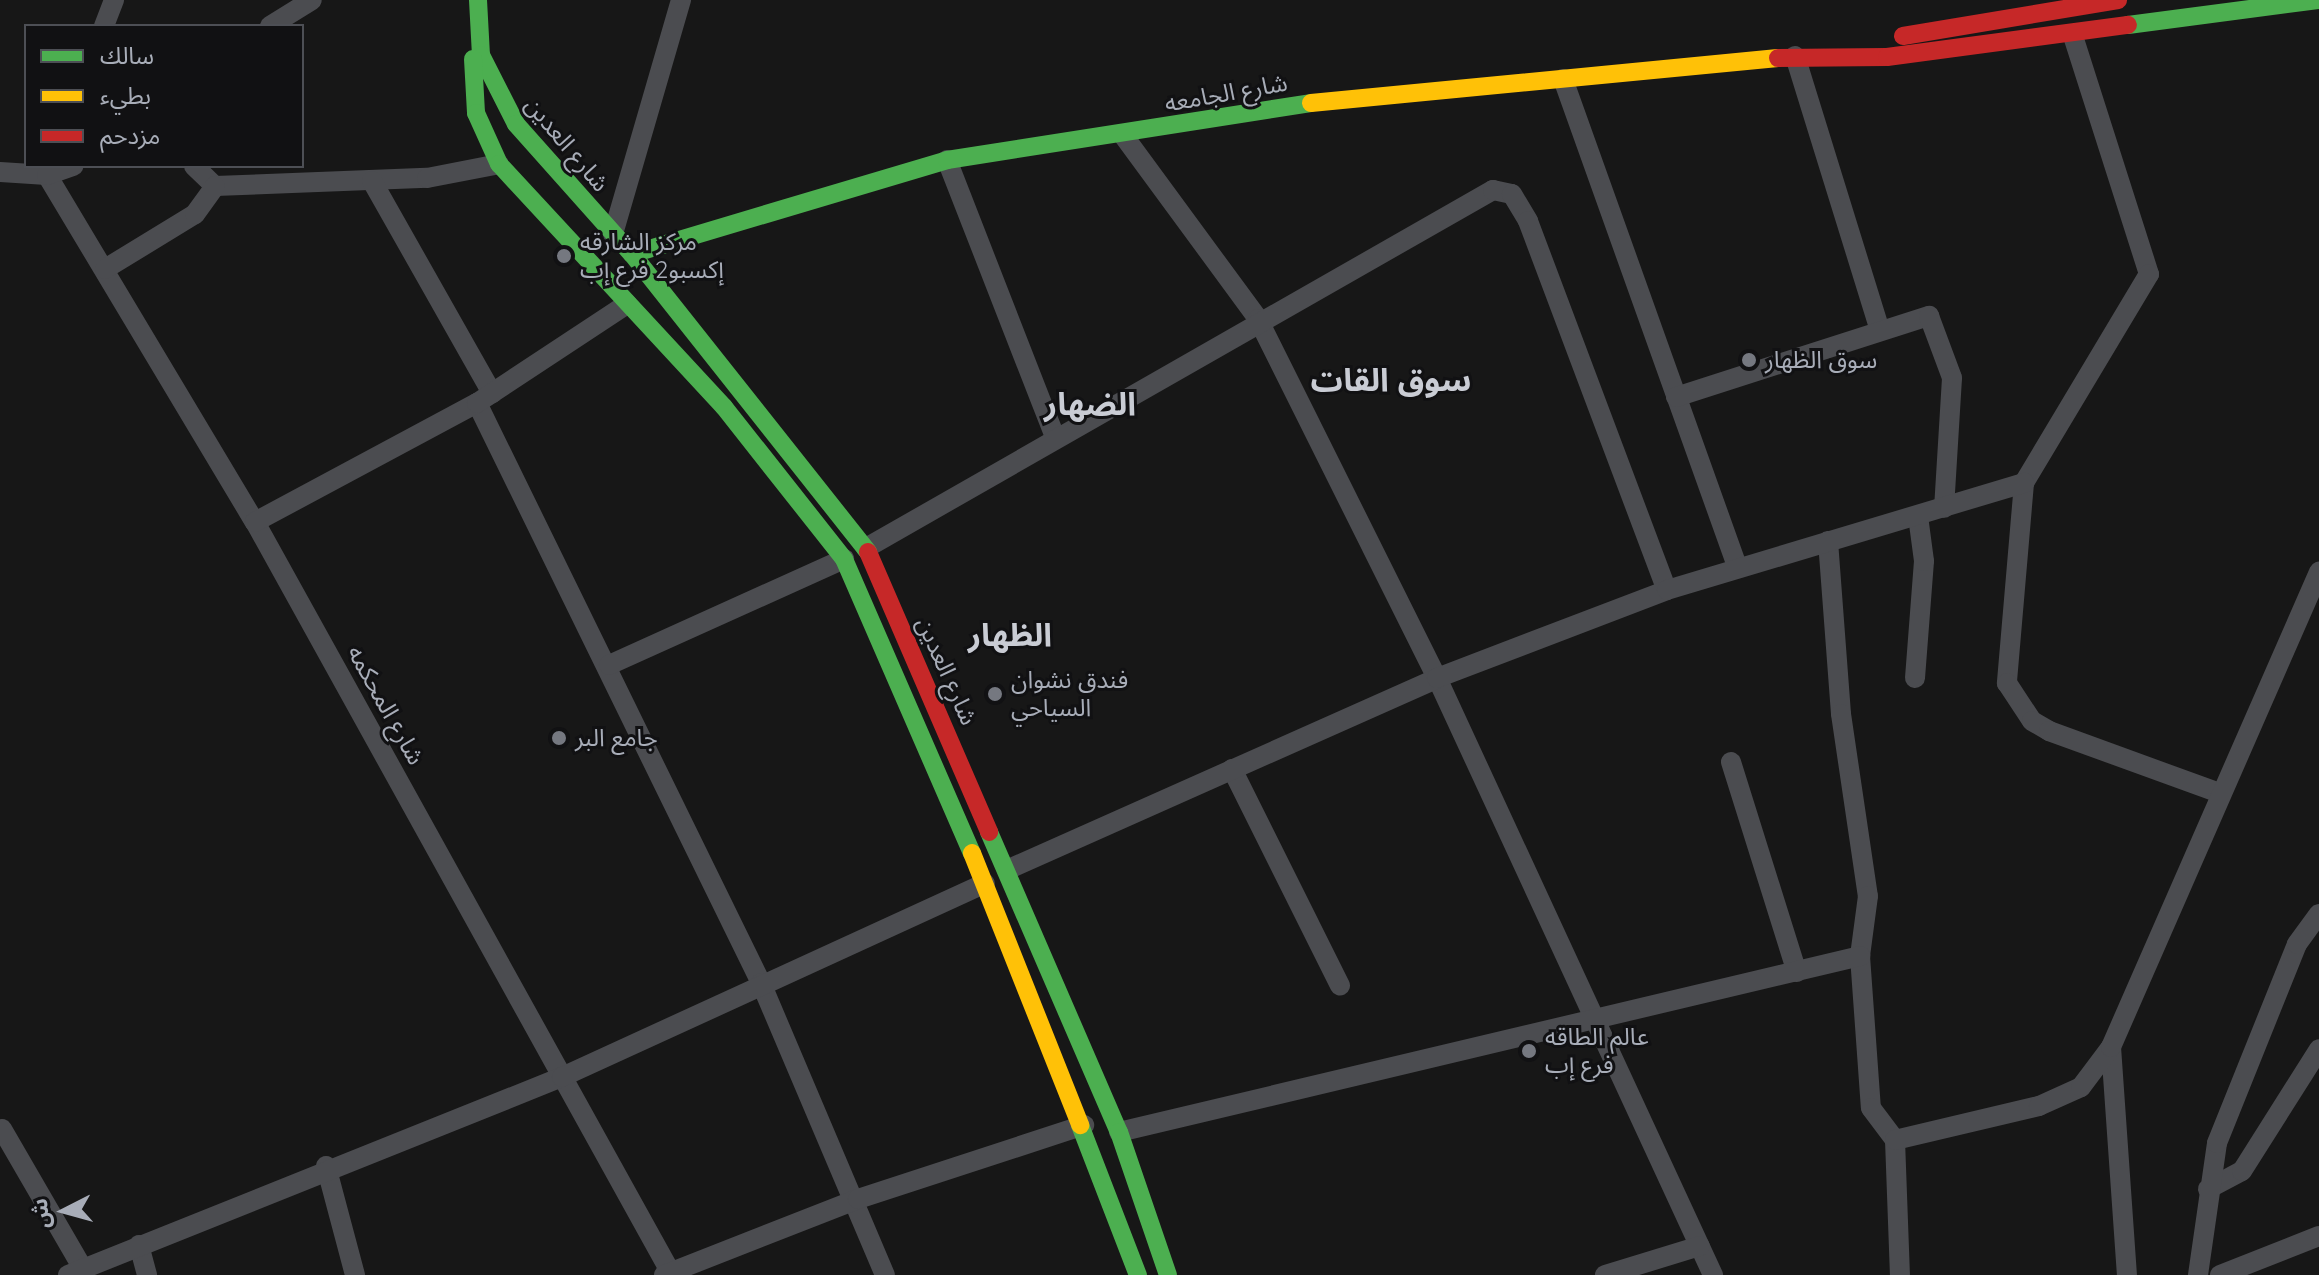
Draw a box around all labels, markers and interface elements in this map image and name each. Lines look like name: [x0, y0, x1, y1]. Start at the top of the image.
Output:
legend: [24, 24, 304, 168]
text: سالك: [100, 40, 154, 70]
street label: شارع الجامعه: [1162, 68, 1290, 118]
text: بطيء: [100, 80, 151, 110]
street label: شارع العدين: [519, 91, 615, 197]
text: مزدحم: [100, 120, 160, 150]
place label: مركز الشارقه إكسبو2 فرع إب: [580, 228, 724, 284]
marker: مركز الشارقه إكسبو2 فرع إب: [555, 247, 573, 265]
place label: سوق الظهار: [1765, 346, 1877, 374]
marker: سوق الظهار: [1740, 351, 1758, 369]
district label: سوق القات: [1311, 360, 1471, 398]
district label: الضهار: [1044, 384, 1136, 422]
street label: شارع العدين: [910, 613, 984, 729]
district label: الظهار: [968, 615, 1052, 653]
street label: شارع المحكمه: [341, 640, 431, 770]
place label: فندق نشوان السياحي: [1011, 666, 1128, 722]
marker: فندق نشوان السياحي: [986, 685, 1004, 703]
place label: جامع البر: [575, 724, 658, 752]
marker: جامع البر: [550, 729, 568, 747]
place label: عالم الطاقه فرع إب: [1545, 1023, 1649, 1079]
marker: عالم الطاقه فرع إب: [1520, 1042, 1538, 1060]
north arrow: [24, 1171, 104, 1251]
text: ش: [25, 1197, 56, 1230]

